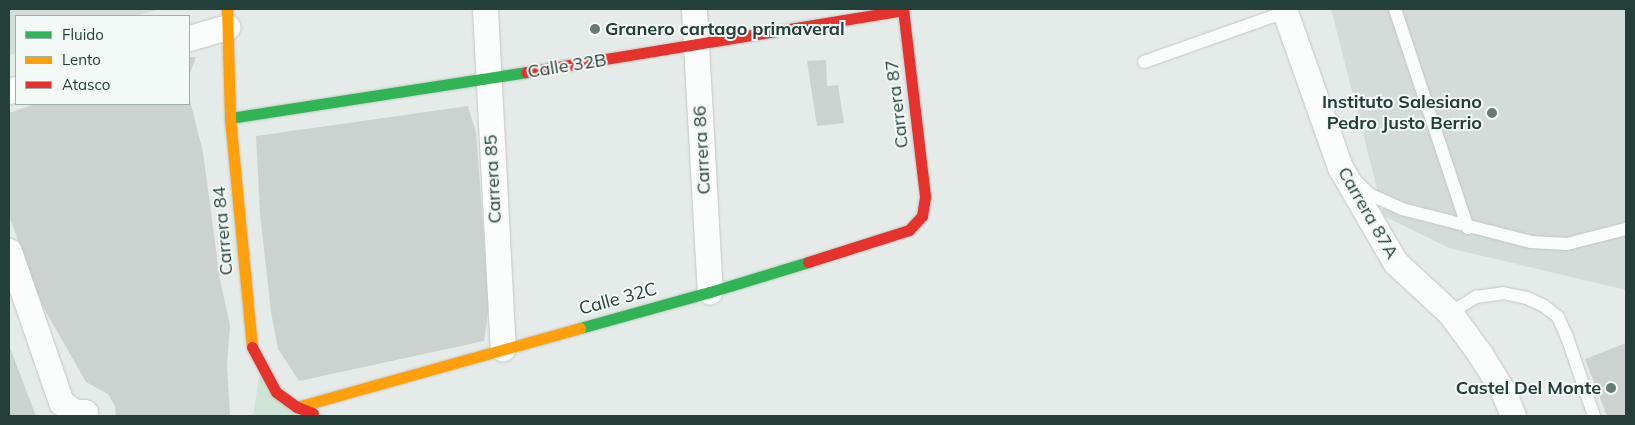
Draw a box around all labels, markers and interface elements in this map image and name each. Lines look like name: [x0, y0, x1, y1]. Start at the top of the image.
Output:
legend: [15, 15, 190, 105]
place label: Granero cartago primaveral: [605, 18, 845, 40]
marker: Granero cartago primaveral: [589, 23, 601, 35]
text: Fluido: [62, 25, 104, 44]
street label: Calle 32B: [526, 49, 608, 83]
text: Lento: [62, 50, 101, 69]
street label: Carrera 87: [881, 58, 913, 150]
text: Atasco: [62, 75, 110, 94]
place label: Instituto Salesiano Pedro Justo Berrio: [1322, 92, 1482, 134]
street label: Carrera 86: [689, 105, 715, 195]
marker: Instituto Salesiano Pedro Justo Berrio: [1486, 107, 1498, 119]
street label: Carrera 85: [480, 134, 506, 224]
street label: Carrera 87A: [1333, 163, 1403, 263]
street label: Carrera 84: [208, 186, 238, 276]
street label: Calle 32C: [577, 278, 659, 320]
place label: Castel Del Monte: [1456, 377, 1601, 399]
marker: Castel Del Monte: [1605, 382, 1617, 394]

